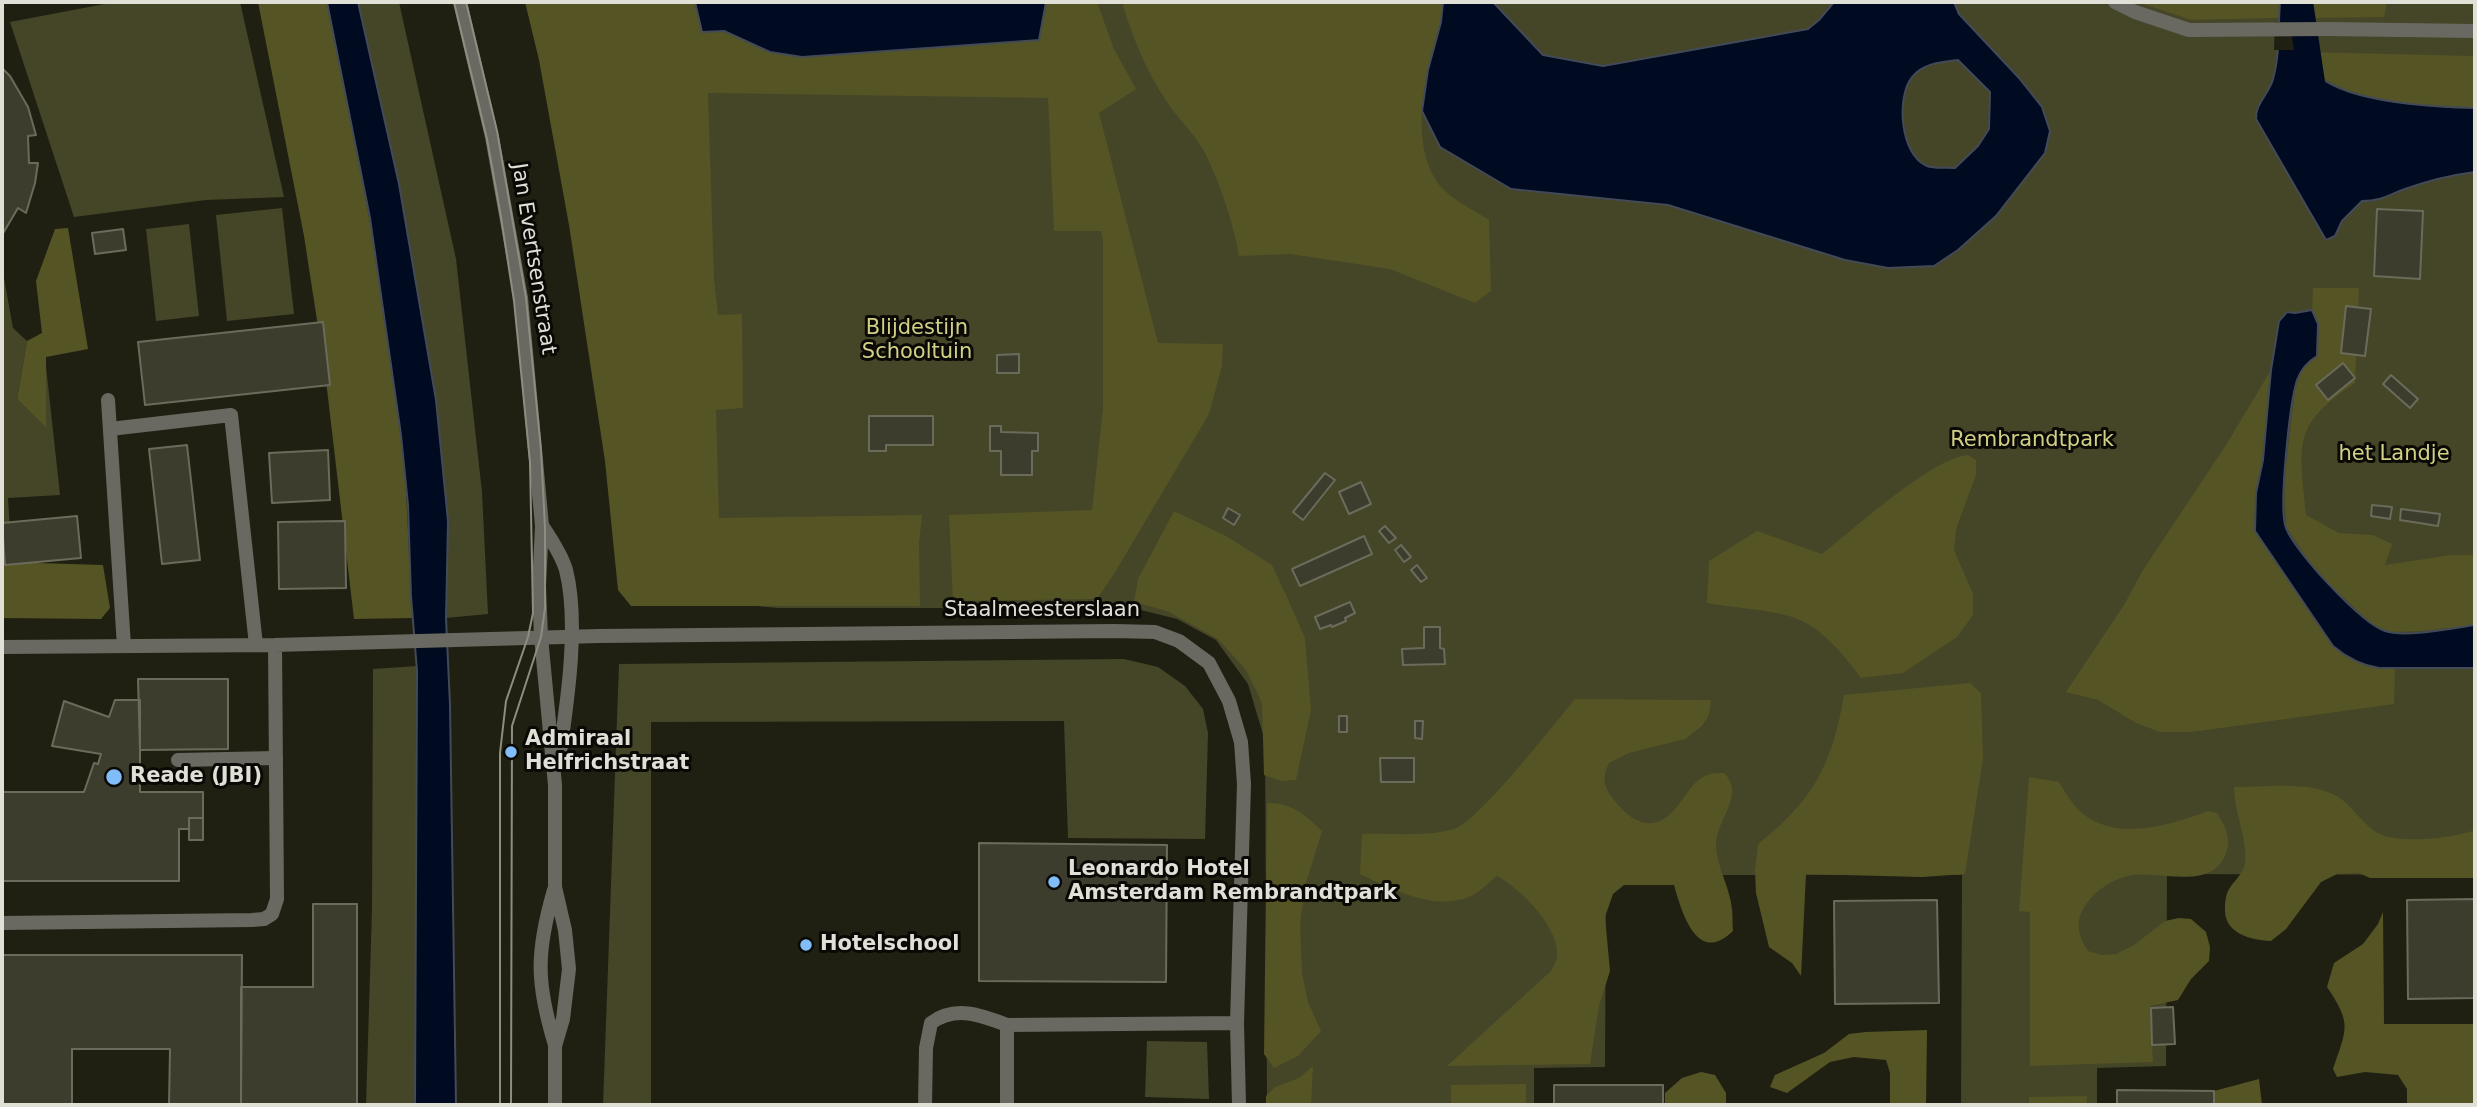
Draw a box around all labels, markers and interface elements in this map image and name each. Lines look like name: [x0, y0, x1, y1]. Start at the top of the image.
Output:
street label: Jan Evertsenstraat: [505, 161, 561, 357]
park label: Blijdestijn Schooltuin: [862, 316, 972, 366]
park label: Rembrandtpark: [1950, 428, 2114, 454]
park label: het Landje: [2338, 442, 2450, 468]
street label: Staalmeesterslaan: [944, 598, 1140, 624]
place label: Admiraal Helfrichstraat: [525, 727, 689, 777]
marker: Admiraal Helfrichstraat: [503, 744, 519, 760]
place label: Reade (JBI): [130, 764, 262, 790]
marker: Reade (JBI): [104, 767, 124, 787]
place label: Leonardo Hotel Amsterdam Rembrandtpark: [1068, 857, 1397, 907]
marker: Leonardo Hotel Amsterdam Rembrandtpark: [1046, 874, 1062, 890]
place label: Hotelschool: [820, 932, 959, 958]
marker: Hotelschool: [798, 937, 814, 953]

